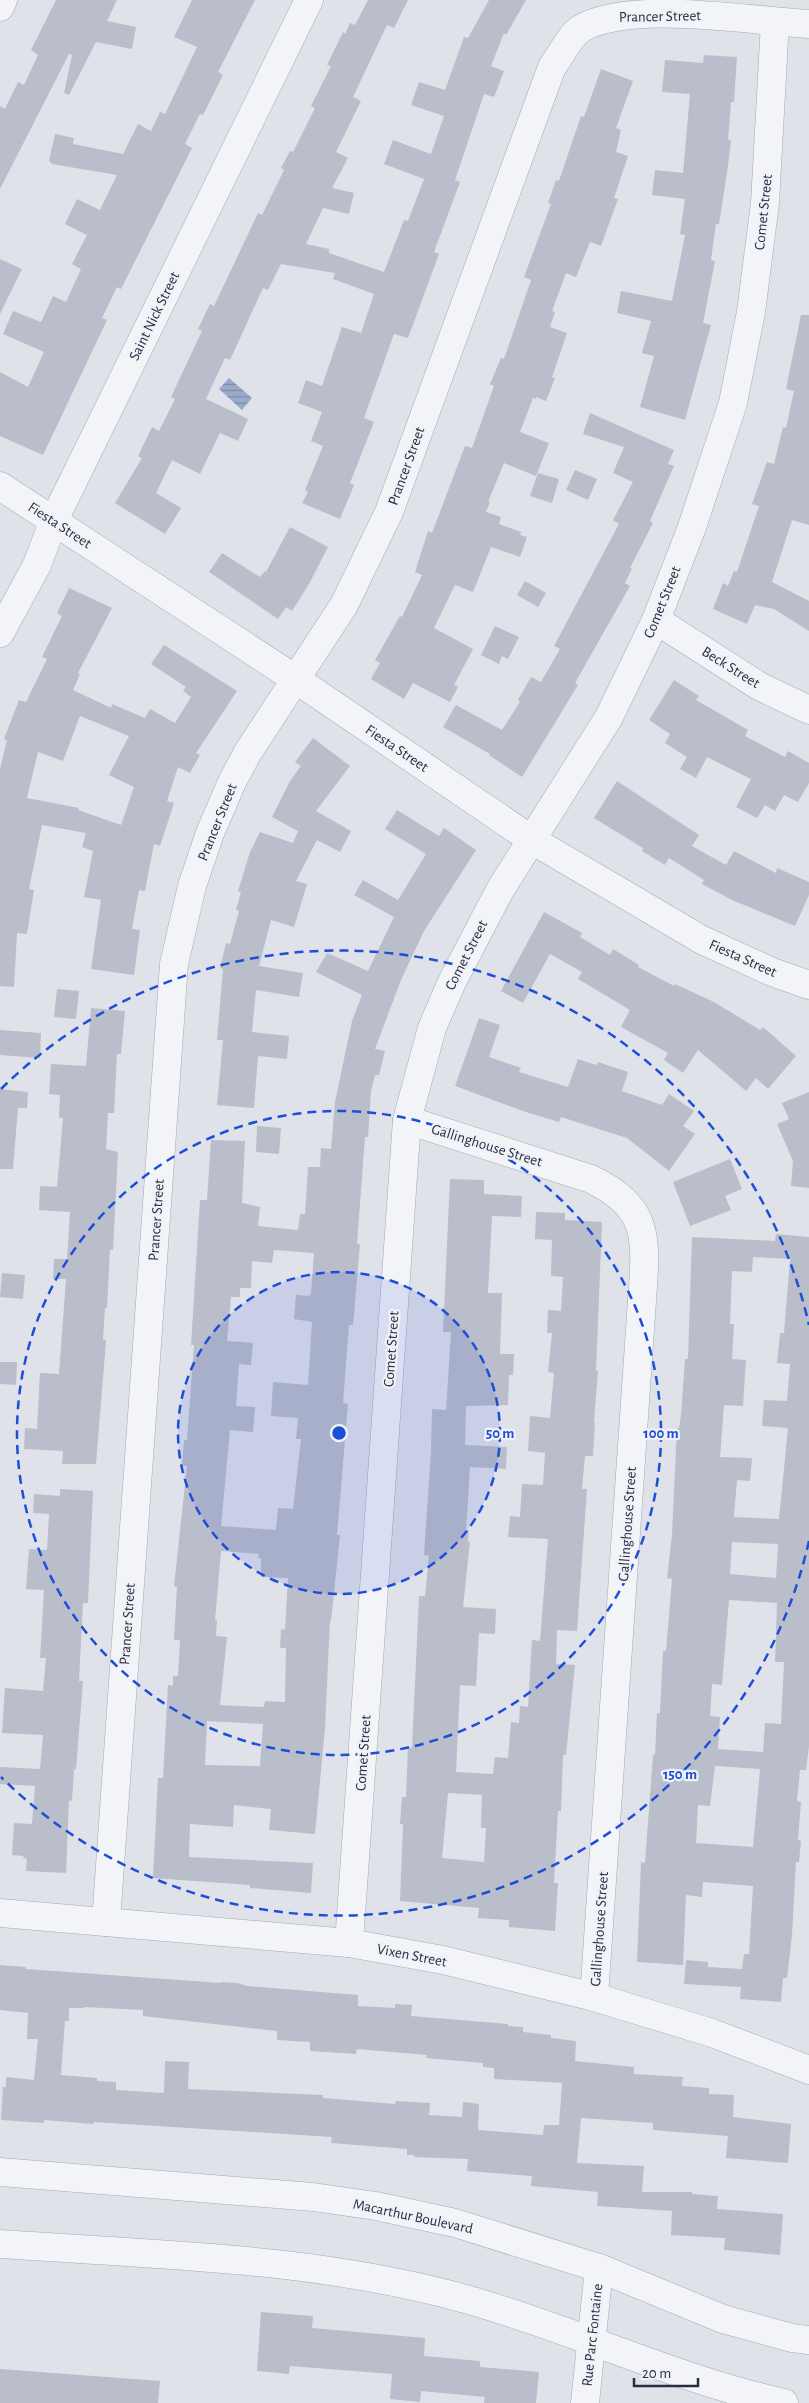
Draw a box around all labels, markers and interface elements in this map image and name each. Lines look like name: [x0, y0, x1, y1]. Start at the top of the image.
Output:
street label: Prancer Street: [619, 8, 701, 25]
street label: Comet Street: [752, 173, 775, 251]
street label: Saint Nick Street: [127, 269, 182, 363]
street label: Prancer Street: [385, 425, 428, 507]
street label: Fiesta Street: [25, 499, 94, 551]
street label: Comet Street: [641, 564, 684, 640]
street label: Beck Street: [699, 644, 763, 691]
street label: Fiesta Street: [363, 722, 431, 775]
street label: Prancer Street: [195, 781, 240, 863]
street label: Comet Street: [442, 918, 491, 993]
street label: Fiesta Street: [707, 937, 779, 980]
street label: Gallinghouse Street: [430, 1122, 544, 1170]
street label: Prancer Street: [146, 1178, 167, 1262]
street label: Comet Street: [381, 1310, 402, 1388]
centre of rings: [330, 1424, 348, 1442]
text: 50 m: [486, 1426, 514, 1441]
text: 100 m: [643, 1426, 679, 1441]
street label: Gallinghouse Street: [616, 1466, 639, 1582]
street label: Prancer Street: [117, 1582, 138, 1666]
street label: Comet Street: [353, 1714, 374, 1792]
text: 150 m: [663, 1767, 697, 1782]
street label: Gallinghouse Street: [588, 1871, 611, 1987]
street label: Vixen Street: [376, 1941, 448, 1970]
street label: Macarthur Boulevard: [352, 2196, 474, 2237]
street label: Rue Parc Fontaine: [580, 2283, 605, 2387]
scale bar: [634, 2356, 698, 2388]
text: 20 m: [642, 2366, 671, 2381]

